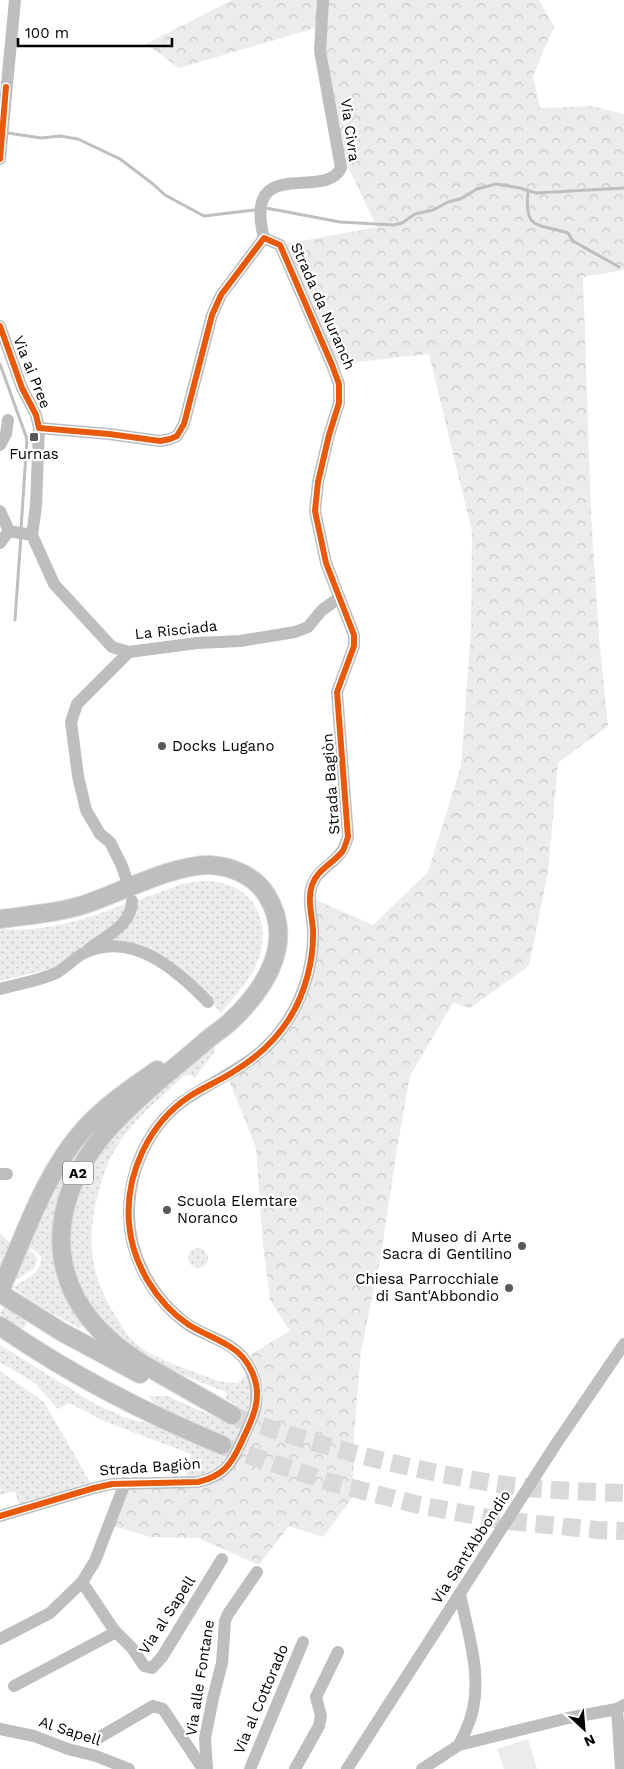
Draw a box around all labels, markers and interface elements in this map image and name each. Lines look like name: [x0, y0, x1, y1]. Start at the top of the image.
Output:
scale bar: [18, 15, 171, 47]
text: 100 m: [25, 24, 69, 42]
street label: Via Civra: [337, 97, 363, 163]
street label: Strada da Nuranch: [287, 240, 359, 372]
street label: Via ai Pree: [9, 333, 55, 411]
marker: Furnas: [28, 431, 40, 443]
place label: Furnas: [9, 445, 59, 463]
street label: La Risciada: [134, 617, 219, 643]
street label: Strada Bagiòn: [318, 733, 344, 835]
place label: Docks Lugano: [172, 737, 274, 755]
marker: Docks Lugano: [156, 740, 168, 752]
road number: A2: [63, 1162, 93, 1184]
place label: Scuola Elemtare Noranco: [177, 1192, 297, 1227]
marker: Scuola Elemtare Noranco: [161, 1204, 173, 1216]
place label: Museo di Arte Sacra di Gentilino: [382, 1228, 512, 1263]
marker: Museo di Arte Sacra di Gentilino: [516, 1240, 528, 1252]
place label: Chiesa Parrocchiale di Sant'Abbondio: [355, 1270, 499, 1305]
marker: Chiesa Parrocchiale di Sant'Abbondio: [503, 1282, 515, 1294]
street label: Strada Bagiòn: [99, 1454, 201, 1480]
street label: Via Sant'Abbondio: [428, 1487, 514, 1607]
street label: Via al Sapell: [135, 1572, 199, 1658]
street label: Via alle Fontane: [182, 1618, 218, 1738]
street label: Via al Cottorado: [230, 1642, 292, 1756]
north arrow: [559, 1704, 609, 1754]
street label: Al Sapell: [37, 1713, 104, 1750]
text: N: [582, 1731, 598, 1750]

